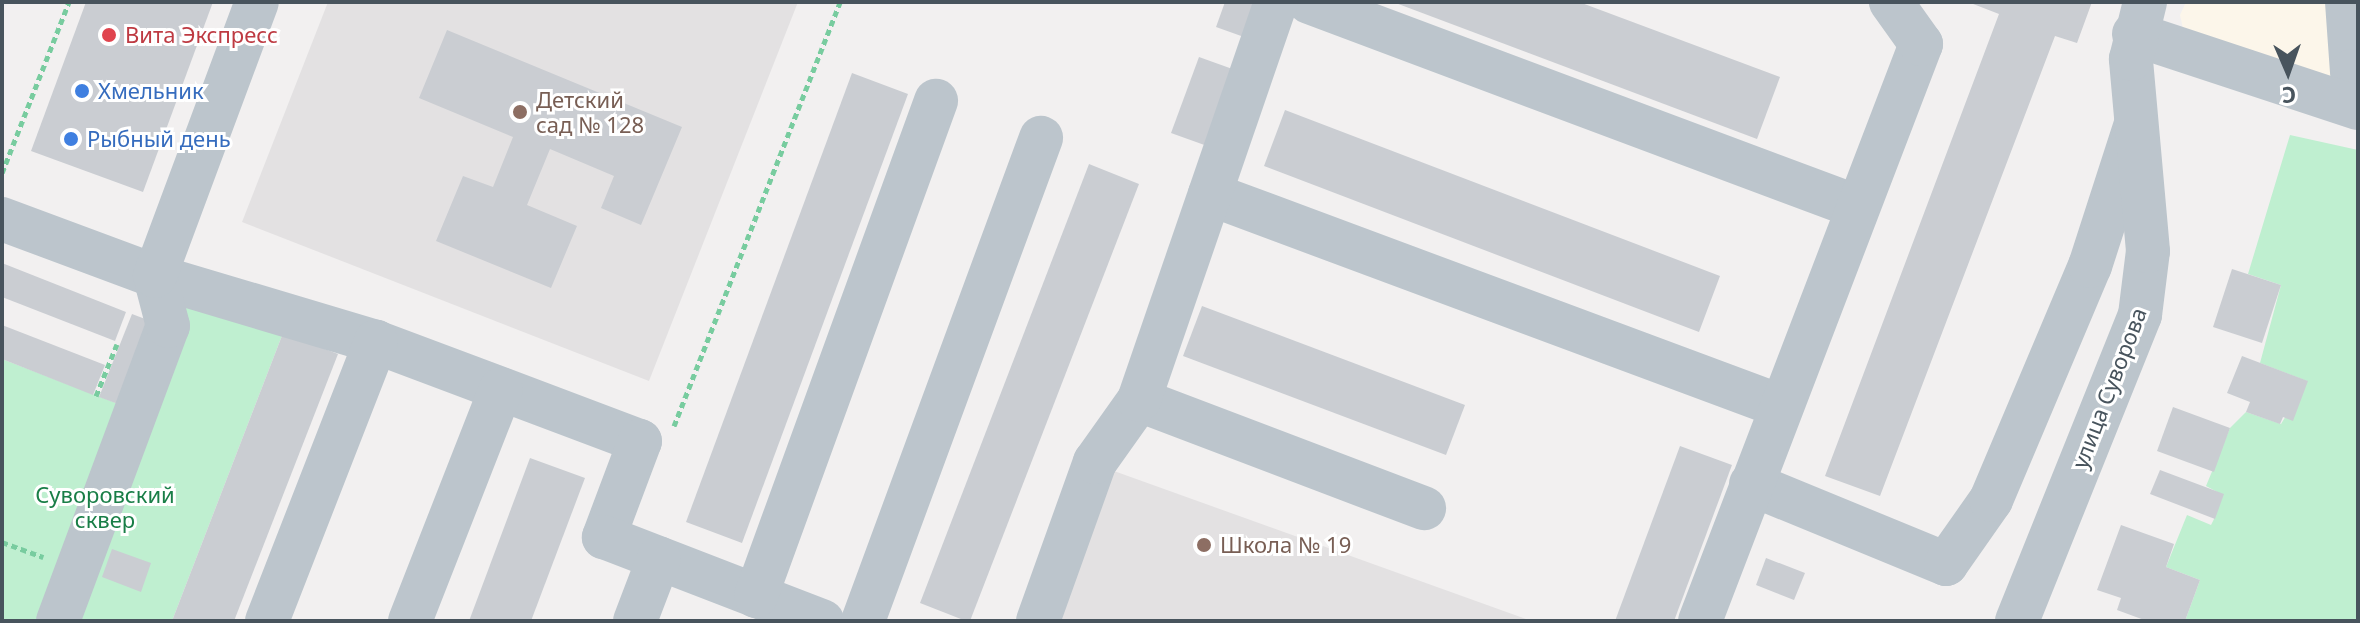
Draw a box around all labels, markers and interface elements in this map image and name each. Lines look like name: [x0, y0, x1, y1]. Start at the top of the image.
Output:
place label: Вита Экспресс: [125, 22, 278, 48]
marker: Вита Экспресс: [100, 26, 118, 44]
north arrow: [2248, 32, 2328, 112]
place label: Хмельник: [98, 78, 204, 104]
text: С: [2281, 81, 2296, 111]
marker: Хмельник: [73, 82, 91, 100]
place label: Детский сад № 128: [536, 86, 644, 138]
marker: Детский сад № 128: [511, 103, 529, 121]
place label: Рыбный день: [87, 126, 231, 152]
marker: Рыбный день: [62, 130, 80, 148]
street label: улица Суворова: [2066, 304, 2152, 472]
park label: Суворовский сквер: [35, 481, 175, 532]
place label: Школа № 19: [1220, 532, 1351, 558]
marker: Школа № 19: [1195, 536, 1213, 554]

